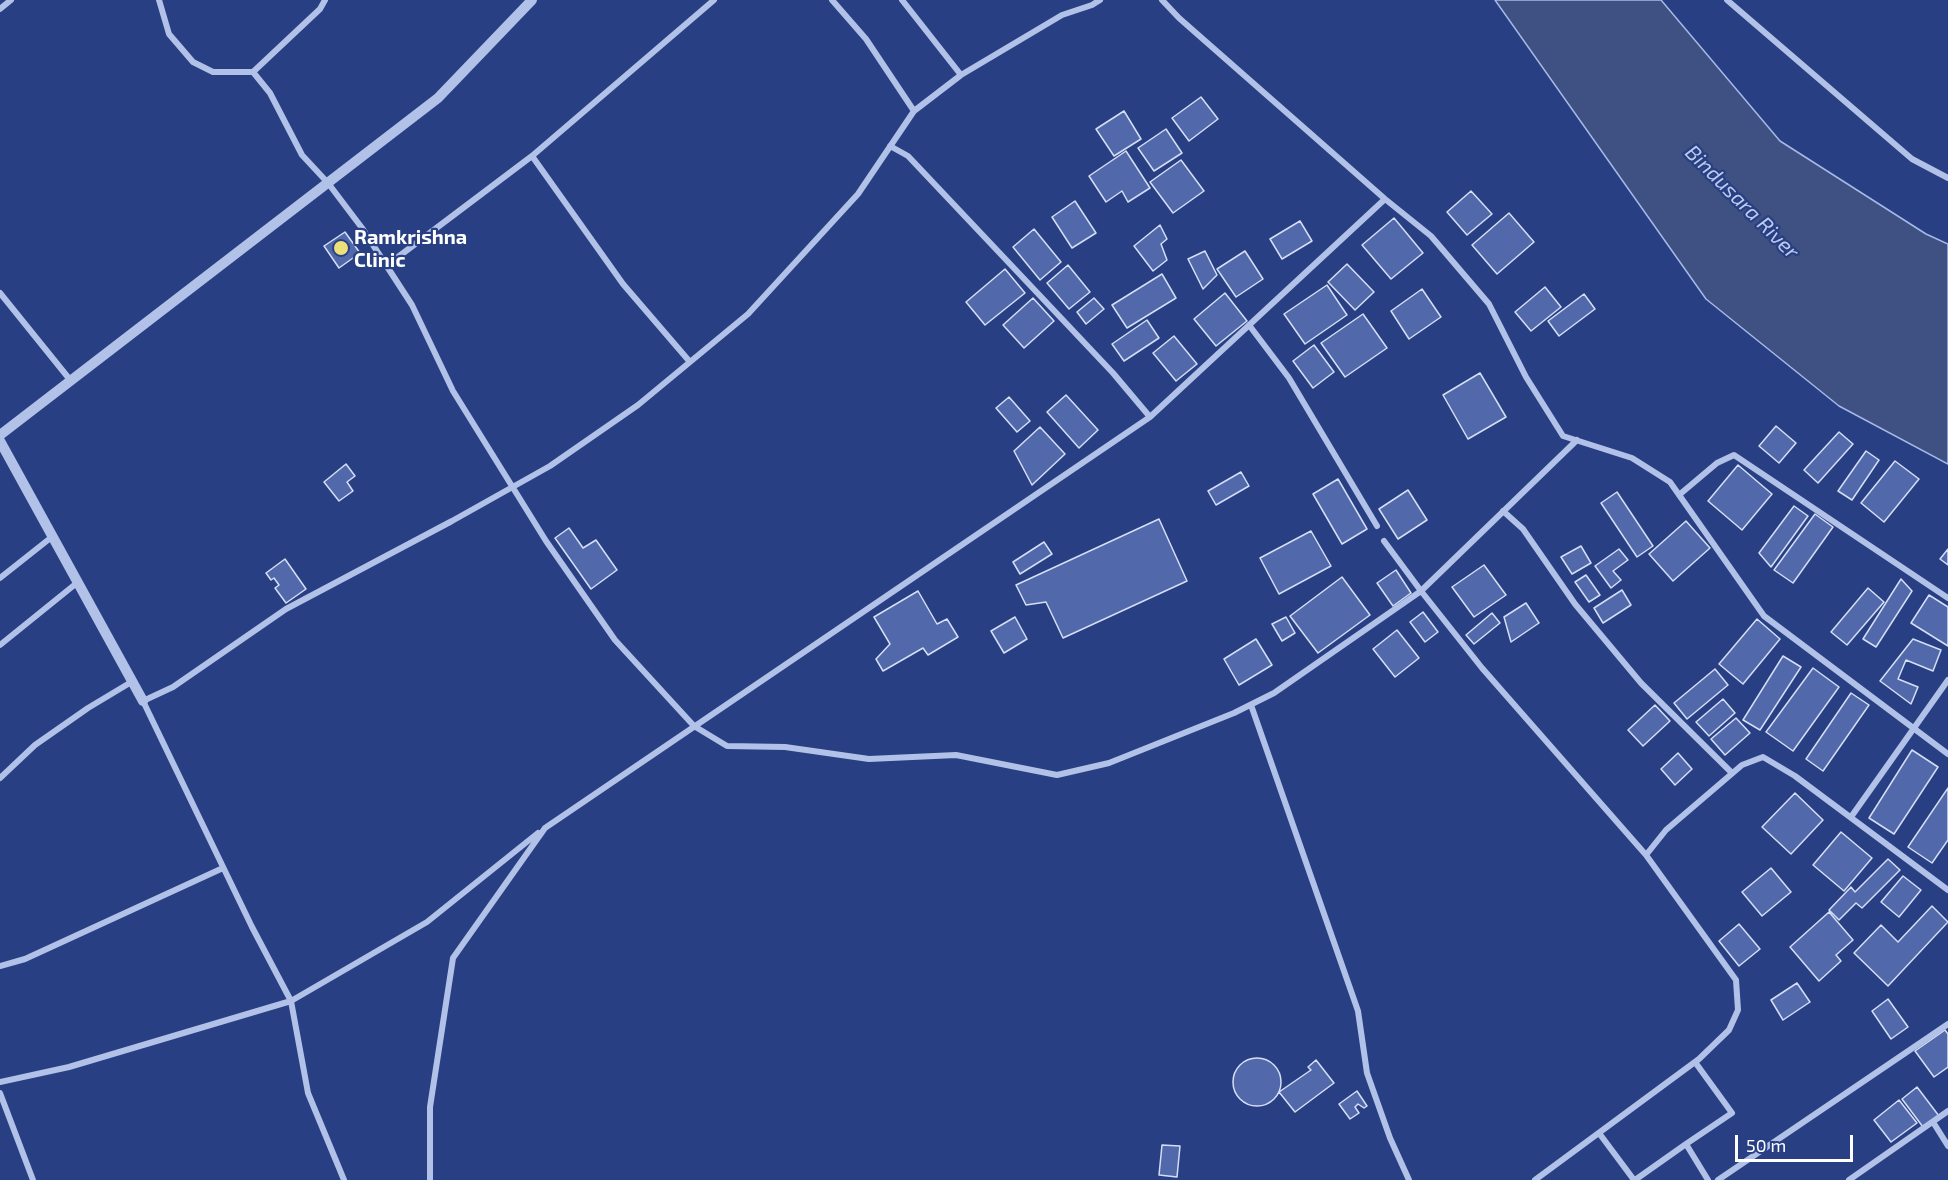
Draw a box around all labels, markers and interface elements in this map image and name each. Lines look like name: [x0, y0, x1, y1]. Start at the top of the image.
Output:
water label: Bindusara River: [1680, 140, 1804, 264]
place label: Ramkrishna Clinic: [354, 225, 467, 272]
marker: Ramkrishna Clinic: [332, 239, 350, 257]
scale bar: [1738, 1123, 1856, 1161]
text: 50 m: [1746, 1134, 1786, 1156]

